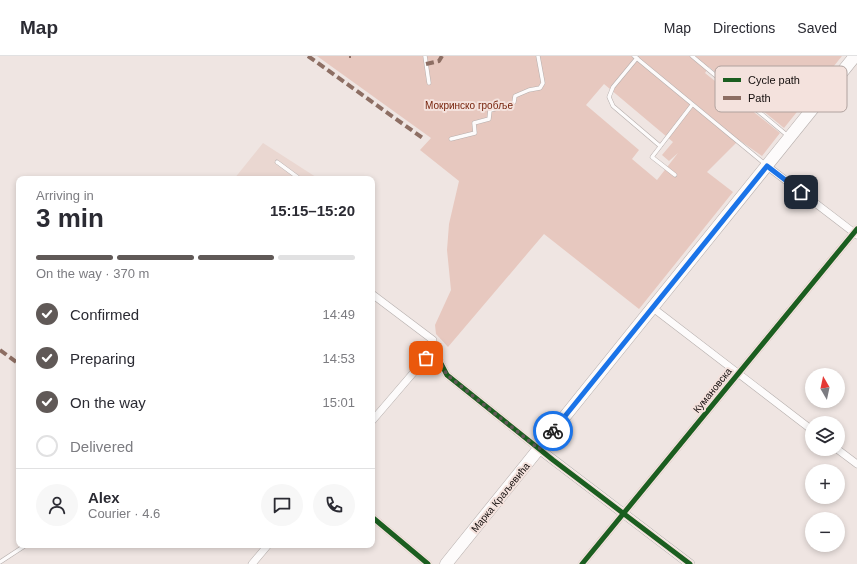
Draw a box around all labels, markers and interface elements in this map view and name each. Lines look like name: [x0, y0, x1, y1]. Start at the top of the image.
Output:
text: Map: [20, 17, 58, 38]
text: Map: [664, 20, 691, 36]
text: Directions: [713, 20, 775, 36]
text: Saved: [797, 20, 837, 36]
legend: [715, 66, 847, 112]
text: Cycle path: [748, 74, 800, 86]
text: Path: [748, 92, 771, 104]
park label: Мокринско гробље: [425, 100, 513, 111]
pin: [784, 175, 818, 209]
icon: home: [790, 181, 812, 203]
text: Arriving in: [36, 188, 94, 203]
text: 15:15–15:20: [270, 202, 355, 219]
text: 3 min: [36, 203, 104, 233]
text: On the way · 370 m: [36, 266, 149, 281]
icon: check: [36, 303, 58, 325]
text: Confirmed: [70, 306, 139, 323]
text: 14:49: [322, 307, 355, 322]
pin: [409, 341, 443, 375]
icon: check: [36, 347, 58, 369]
icon: bag: [415, 347, 437, 369]
text: Preparing: [70, 350, 135, 367]
text: 14:53: [322, 351, 355, 366]
street label: Кумановска: [691, 365, 734, 415]
north arrow: [805, 368, 845, 408]
map controls: [805, 368, 845, 552]
icon: check: [36, 391, 58, 413]
text: On the way: [70, 394, 146, 411]
text: 15:01: [322, 395, 355, 410]
courier: [533, 411, 573, 451]
button: layers: [805, 416, 845, 456]
icon: bike: [542, 420, 564, 442]
text: Delivered: [70, 438, 133, 455]
street label: Марка Краљевића: [469, 460, 532, 534]
button: +: [805, 464, 845, 504]
button: person: [36, 484, 78, 526]
button: chat: [261, 484, 303, 526]
button: phone: [313, 484, 355, 526]
text: Alex: [88, 489, 120, 506]
text: Courier · 4.6: [88, 506, 160, 521]
button: −: [805, 512, 845, 552]

